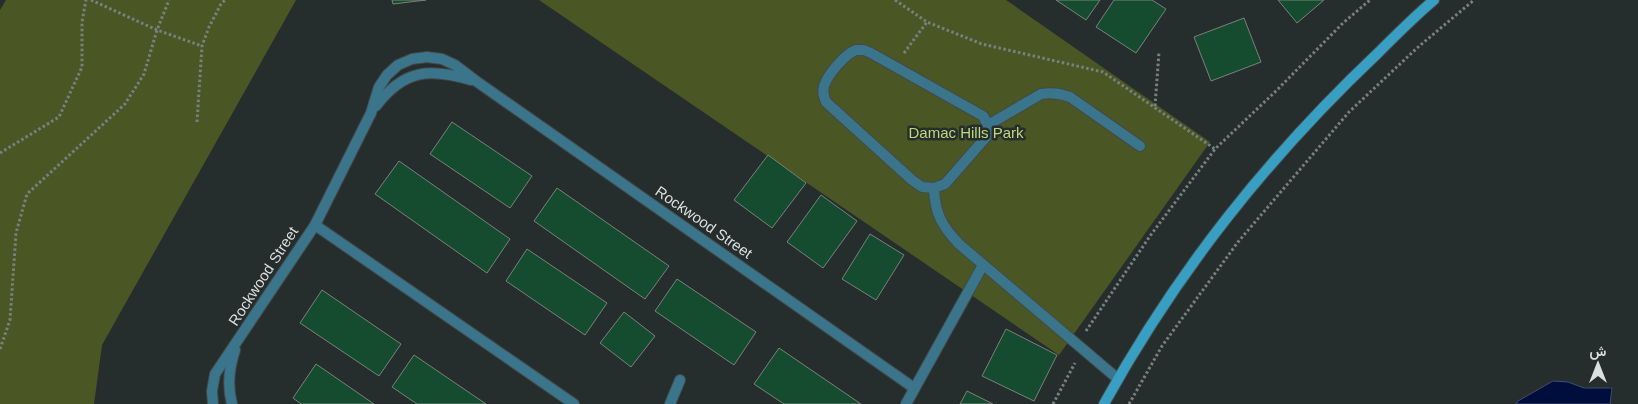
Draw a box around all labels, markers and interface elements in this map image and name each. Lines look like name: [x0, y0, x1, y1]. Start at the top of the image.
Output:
park label: Damac Hills Park: [908, 124, 1024, 141]
street label: Rockwood Street: [652, 182, 756, 262]
street label: Rockwood Street: [225, 223, 302, 329]
north arrow: [1573, 339, 1623, 389]
text: ش: [1590, 343, 1607, 360]

